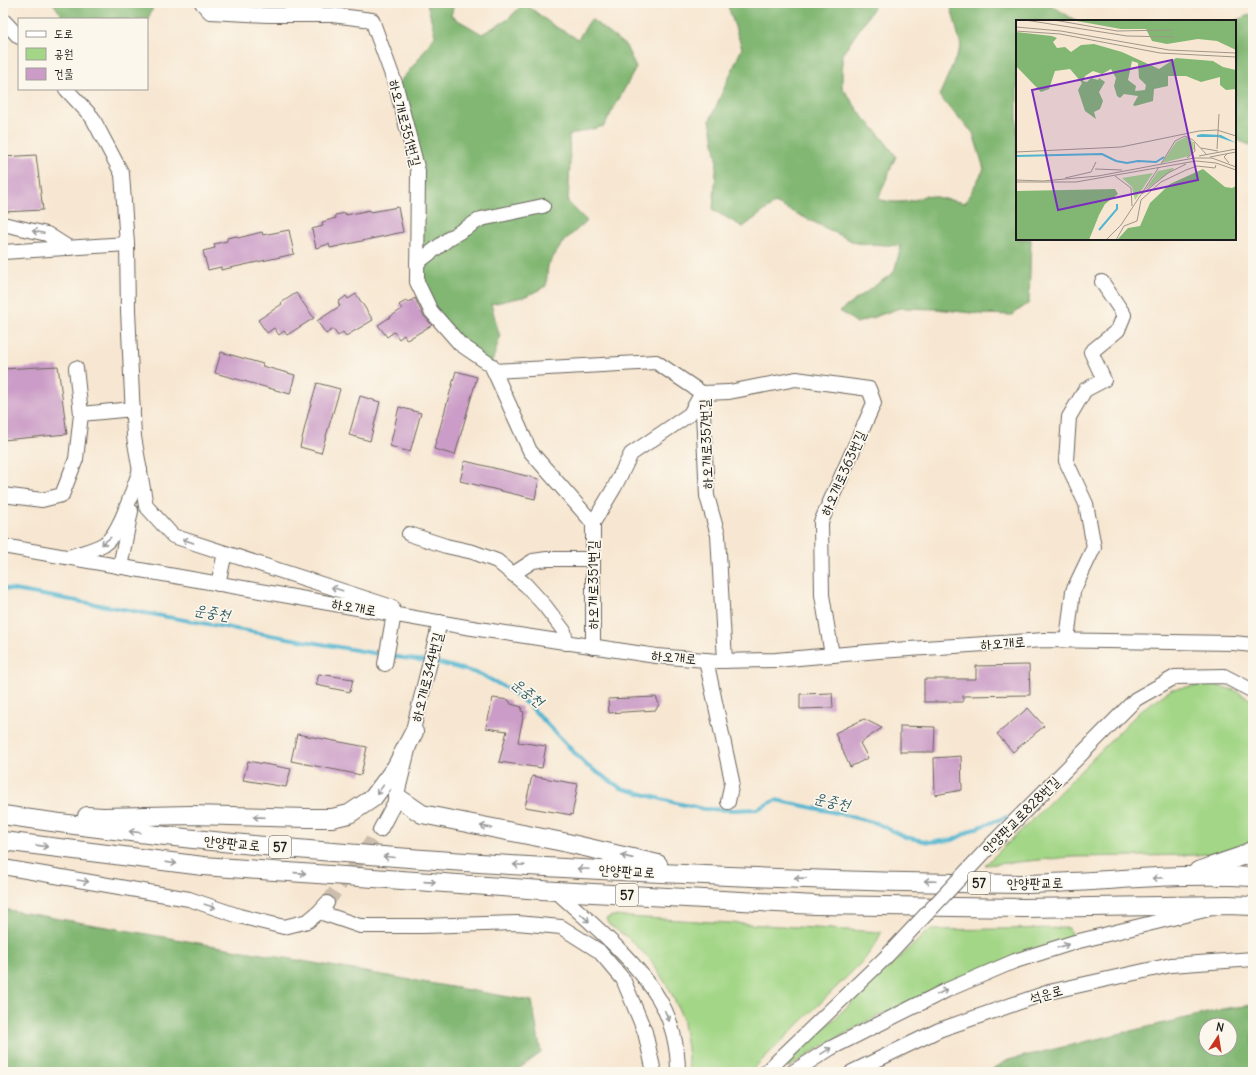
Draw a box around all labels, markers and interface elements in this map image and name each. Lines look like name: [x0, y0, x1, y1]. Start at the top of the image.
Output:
legend: [18, 18, 148, 90]
inset map: [1016, 20, 1236, 240]
text: 도로: [54, 26, 73, 41]
text: 공원: [54, 46, 73, 61]
text: 건물: [54, 66, 74, 81]
street label: 하오개로351번길: [385, 78, 425, 169]
one-way arrow: [32, 227, 45, 235]
street label: 하오개로357번길: [695, 398, 717, 490]
street label: 하오개로363번길: [816, 427, 870, 518]
one-way arrow: [182, 536, 194, 544]
one-way arrow: [100, 537, 111, 545]
street label: 하오개로351번길: [584, 540, 602, 630]
one-way arrow: [330, 585, 343, 592]
street label: 하오개로: [330, 594, 378, 620]
water label: 운중천: [193, 599, 233, 625]
street label: 하오개로344번길: [407, 630, 447, 724]
street label: 하오개로: [980, 632, 1026, 654]
street label: 하오개로: [651, 646, 697, 668]
water label: 운중천: [508, 673, 550, 712]
street label: 안양판교로828번길: [978, 772, 1064, 858]
one-way arrow: [376, 784, 384, 795]
water label: 운중천: [812, 788, 854, 815]
one-way arrow: [253, 813, 266, 821]
one-way arrow: [480, 823, 493, 831]
one-way arrow: [129, 829, 142, 836]
street label: 안양판교로: [203, 832, 261, 854]
road number: 57: [269, 836, 291, 858]
one-way arrow: [35, 843, 48, 851]
one-way arrow: [383, 853, 396, 860]
one-way arrow: [620, 853, 633, 861]
one-way arrow: [164, 859, 177, 866]
street label: 안양판교로: [598, 861, 656, 881]
one-way arrow: [513, 862, 526, 869]
one-way arrow: [577, 865, 590, 873]
one-way arrow: [293, 870, 306, 877]
road number: 57: [968, 872, 990, 894]
one-way arrow: [794, 874, 807, 882]
street label: 안양판교로: [1007, 874, 1063, 892]
one-way arrow: [1152, 874, 1165, 882]
one-way arrow: [76, 877, 89, 885]
one-way arrow: [924, 878, 937, 885]
one-way arrow: [423, 879, 436, 886]
road number: 57: [616, 884, 638, 906]
one-way arrow: [203, 903, 216, 910]
one-way arrow: [579, 913, 590, 922]
one-way arrow: [1057, 941, 1069, 949]
street label: 석운로: [1027, 981, 1065, 1007]
one-way arrow: [936, 988, 948, 995]
one-way arrow: [664, 1010, 671, 1022]
north arrow: [1198, 1017, 1238, 1057]
text: N: [1215, 1020, 1225, 1035]
one-way arrow: [820, 1047, 832, 1055]

